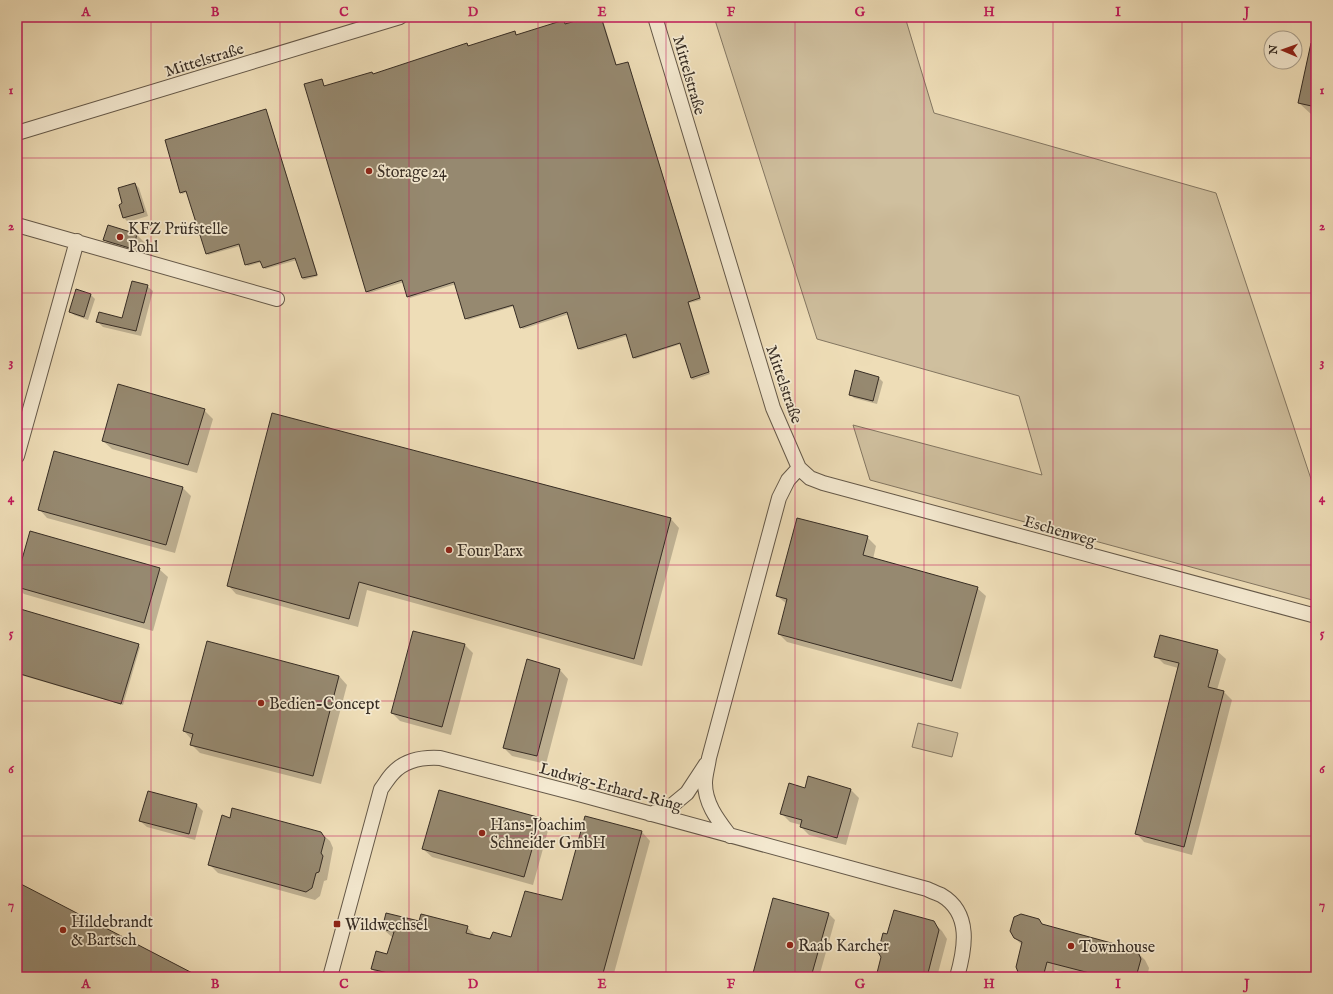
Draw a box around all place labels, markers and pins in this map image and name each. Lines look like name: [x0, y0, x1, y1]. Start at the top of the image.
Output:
place label: Storage 24: [377, 163, 447, 183]
marker: Storage 24: [364, 166, 374, 176]
place label: KFZ Prüfstelle Pohl: [128, 220, 228, 258]
marker: KFZ Prüfstelle Pohl: [115, 232, 125, 242]
place label: Four Parx: [457, 542, 523, 562]
marker: Four Parx: [444, 545, 454, 555]
place label: Bedien-Concept: [269, 695, 380, 715]
marker: Bedien-Concept: [256, 698, 266, 708]
place label: Hans-Joachim Schneider GmbH: [490, 816, 606, 854]
marker: Hans-Joachim Schneider GmbH: [477, 828, 487, 838]
place label: Hildebrandt & Bartsch: [71, 913, 154, 951]
place label: Wildwechsel: [345, 916, 428, 936]
marker: Wildwechsel: [332, 919, 342, 929]
marker: Hildebrandt & Bartsch: [58, 925, 68, 935]
place label: Raab Karcher: [798, 937, 889, 957]
place label: Townhouse: [1079, 938, 1155, 958]
marker: Raab Karcher: [785, 940, 795, 950]
marker: Townhouse: [1066, 941, 1076, 951]

